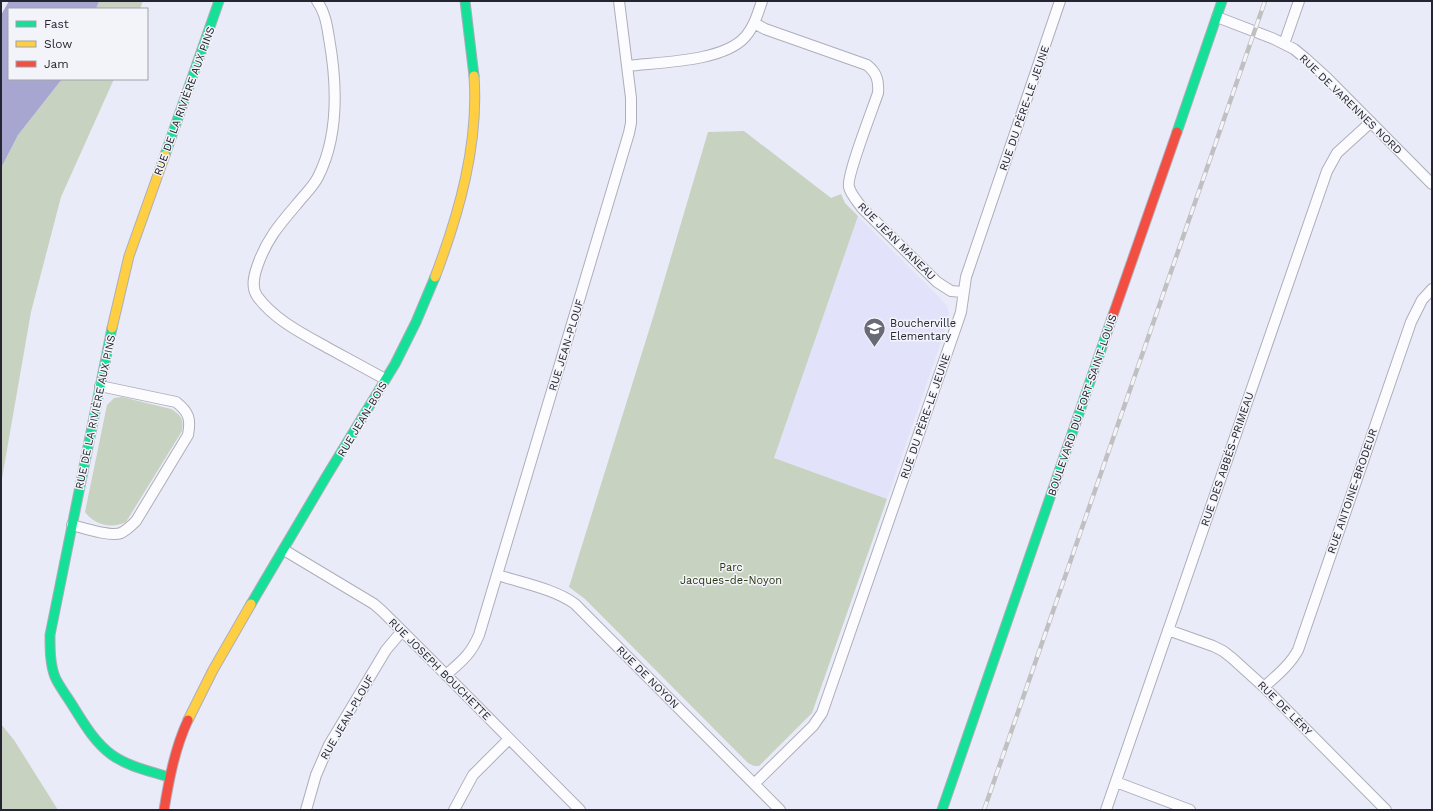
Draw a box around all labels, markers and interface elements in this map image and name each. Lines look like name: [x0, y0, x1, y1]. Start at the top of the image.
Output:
legend: [8, 8, 148, 80]
text: Fast: [44, 17, 69, 31]
street label: RUE DE LA RIVIÈRE AUX PINS: [150, 25, 218, 177]
text: Slow: [44, 37, 72, 51]
street label: RUE DU PÈRE-LE JEUNE: [996, 43, 1052, 173]
street label: RUE DE VARENNES NORD: [1297, 52, 1405, 157]
text: Jam: [44, 57, 69, 71]
street label: RUE JEAN MANEAU: [855, 200, 938, 283]
street label: RUE JEAN-PLOUF: [546, 297, 587, 393]
street label: BOULEVARD DU FORT-SAINT-LOUIS: [1045, 313, 1120, 498]
school or university icon: Boucherville Elementary: [862, 316, 888, 349]
place label: Boucherville Elementary: [890, 317, 956, 343]
street label: RUE DE LA RIVIÈRE AUX PINS: [72, 334, 118, 490]
street label: RUE DU PÈRE-LE JEUNE: [897, 351, 953, 481]
street label: RUE JEAN-BOIS: [335, 379, 390, 459]
street label: RUE DES ABBÉS-PRIMEAU: [1197, 390, 1257, 528]
street label: RUE ANTOINE-BRODEUR: [1325, 427, 1380, 555]
park label: Parc Jacques-de-Noyon: [680, 561, 782, 587]
street label: RUE JOSEPH BOUCHETTE: [386, 616, 493, 723]
street label: RUE DE NOYON: [614, 643, 682, 711]
street label: RUE JEAN-PLOUF: [318, 672, 377, 762]
street label: RUE DE LÉRY: [1255, 678, 1316, 739]

